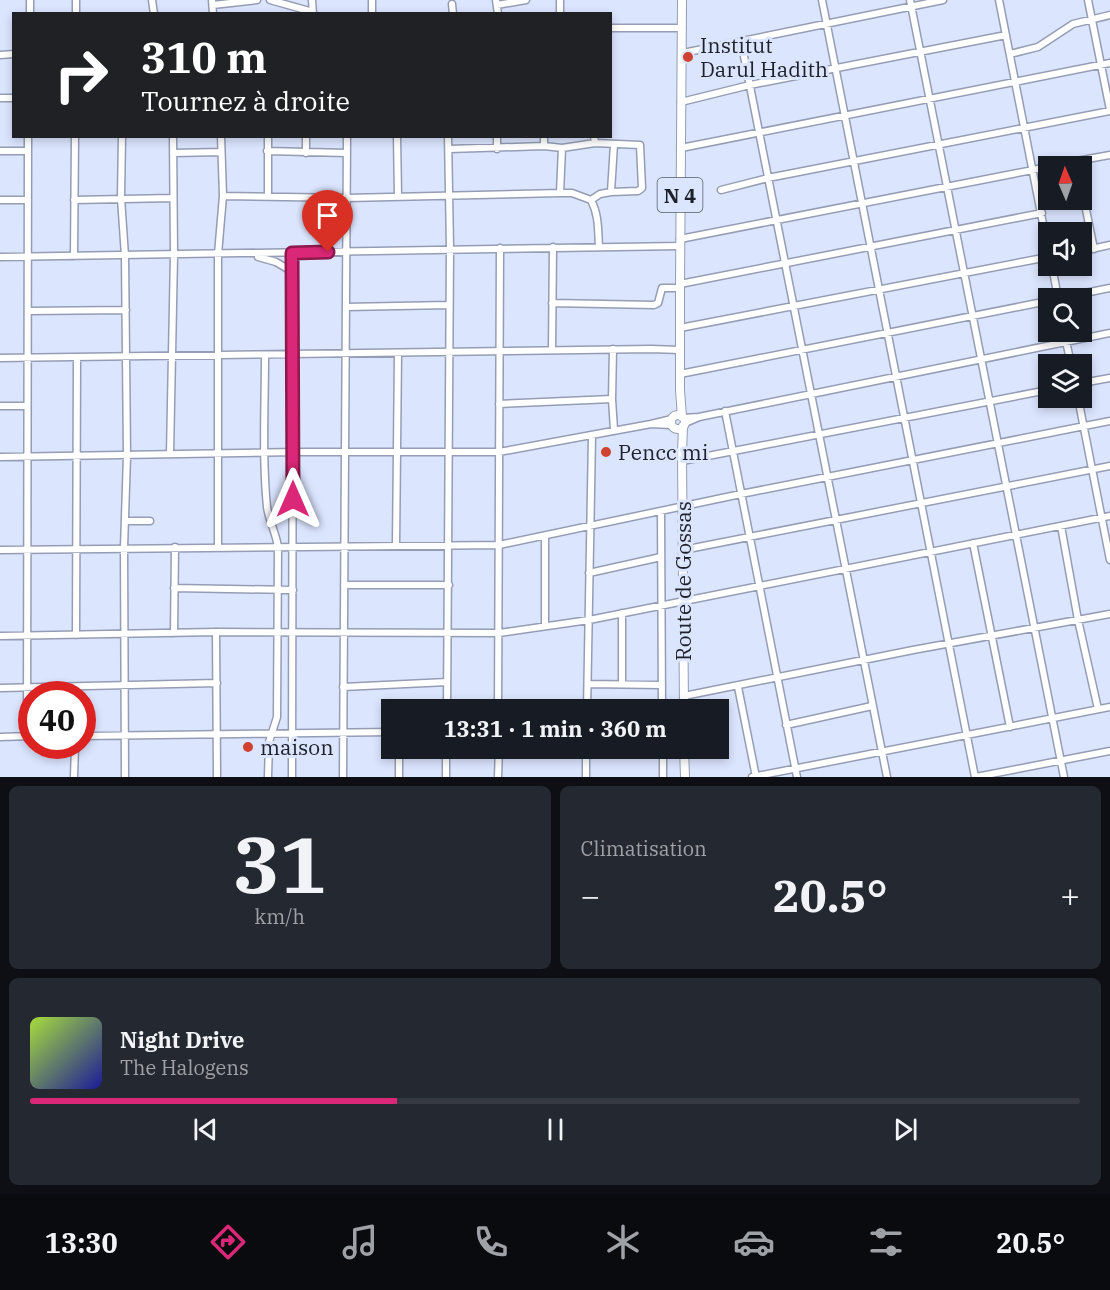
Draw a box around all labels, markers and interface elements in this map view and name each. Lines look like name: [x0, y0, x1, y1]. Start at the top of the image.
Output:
text: 310 m: [141, 30, 267, 85]
place label: Institut Darul Hadith: [700, 31, 828, 83]
icon: right: [42, 36, 120, 114]
marker: Institut Darul Hadith: [681, 50, 695, 64]
text: Tournez à droite: [141, 83, 350, 118]
north arrow: [1038, 156, 1092, 210]
map controls: [1038, 156, 1092, 408]
road number: N 4: [658, 178, 702, 212]
pin: [302, 190, 353, 252]
icon: arrive: [311, 199, 344, 232]
button: sound: [1038, 222, 1092, 276]
button: search: [1038, 288, 1092, 342]
button: layers: [1038, 354, 1092, 408]
place label: Pencc mi: [618, 438, 708, 466]
marker: Pencc mi: [599, 445, 613, 459]
position arrow: [261, 467, 325, 531]
street label: Route de Gossas: [669, 501, 697, 661]
speed limit sign: 40: [18, 681, 96, 759]
text: 13:31 · 1 min · 360 m: [443, 714, 667, 743]
place label: maison: [260, 733, 334, 761]
marker: maison: [241, 740, 255, 754]
text: 31: [233, 813, 327, 914]
text: Climatisation: [581, 835, 707, 862]
text: 20.5°: [773, 866, 888, 924]
text: −: [581, 874, 600, 917]
text: +: [1060, 874, 1080, 917]
text: km/h: [254, 903, 305, 930]
text: Night Drive: [120, 1025, 245, 1054]
text: The Halogens: [120, 1054, 249, 1081]
icon: previous: [189, 1113, 222, 1146]
icon: pause: [539, 1113, 572, 1146]
icon: next: [889, 1113, 922, 1146]
icon: directions: [207, 1221, 249, 1263]
icon: music: [339, 1221, 381, 1263]
icon: phone: [470, 1221, 512, 1263]
icon: climate: [602, 1221, 644, 1263]
icon: car: [733, 1221, 775, 1263]
icon: filters: [865, 1221, 907, 1263]
text: 13:30: [45, 1225, 118, 1260]
text: 20.5°: [996, 1225, 1065, 1260]

